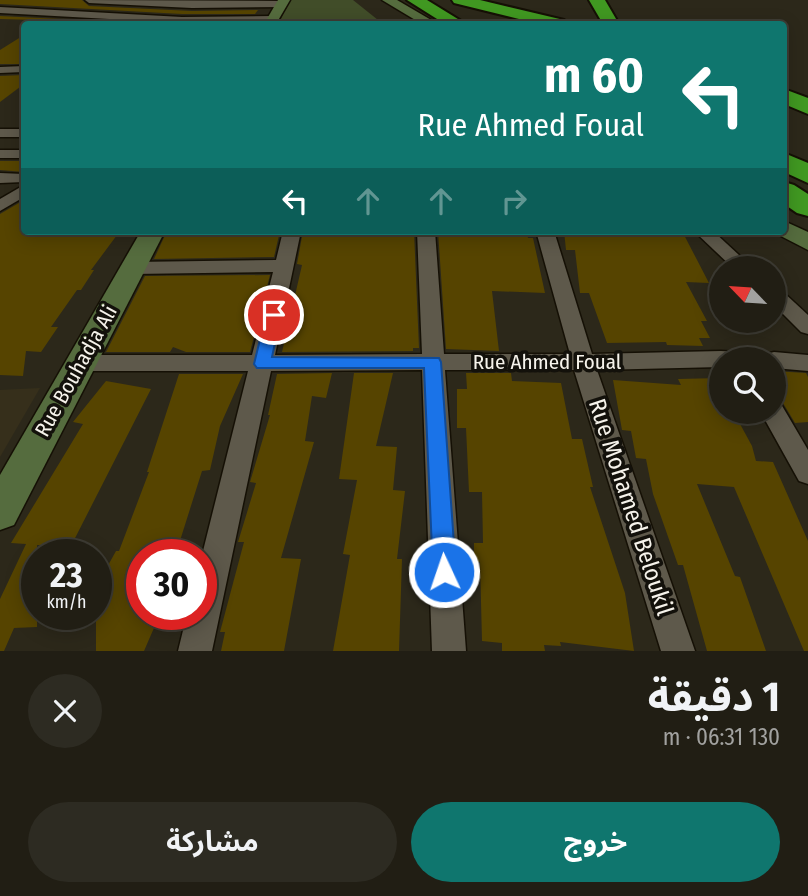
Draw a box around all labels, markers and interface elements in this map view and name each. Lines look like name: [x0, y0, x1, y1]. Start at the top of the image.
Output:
text: 60 m: [544, 46, 644, 105]
icon: left: [668, 49, 759, 140]
text: Rue Ahmed Foual: [417, 106, 644, 144]
icon: left: [276, 182, 314, 220]
icon: ahead: [349, 182, 387, 220]
icon: ahead: [422, 182, 460, 220]
icon: right: [495, 182, 533, 220]
north arrow: [709, 256, 786, 332]
map controls: [709, 256, 786, 424]
pin: [244, 285, 304, 345]
icon: arrive: [255, 296, 293, 334]
street label: Rue Bouhadja Ali: [29, 301, 123, 441]
button: search: [709, 347, 786, 424]
street label: Rue Ahmed Foual: [473, 349, 622, 375]
street label: Rue Mohamed Beloukil: [583, 395, 679, 619]
position arrow: [407, 535, 481, 609]
speed limit sign: 30: [126, 539, 217, 630]
text: 23: [50, 554, 83, 596]
text: km/h: [46, 591, 87, 613]
text: 1 دقيقة: [648, 672, 780, 722]
button: close: [28, 674, 102, 748]
text: 130 m · 06:31: [663, 723, 780, 751]
button: مشاركة: [28, 802, 397, 882]
button: خروج: [411, 802, 780, 882]

